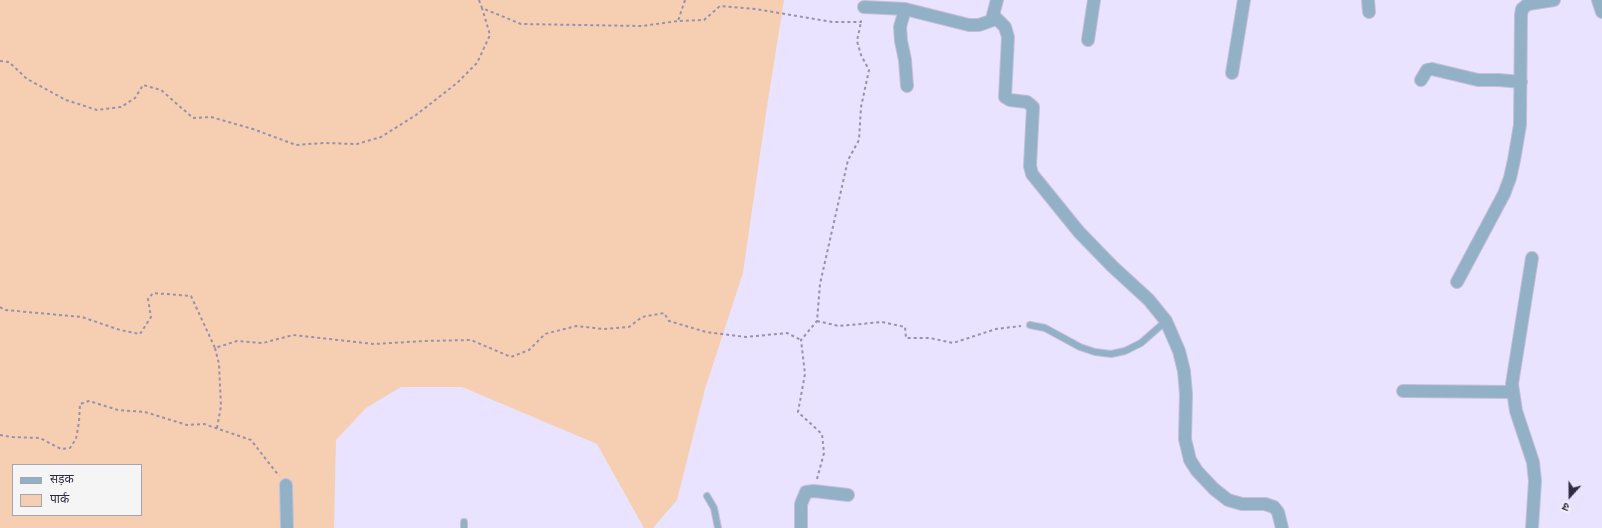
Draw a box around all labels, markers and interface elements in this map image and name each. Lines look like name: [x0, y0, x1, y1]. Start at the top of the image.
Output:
legend: [12, 464, 142, 516]
text: सड़क: [50, 472, 74, 486]
north arrow: [1550, 476, 1590, 516]
text: पार्क: [50, 492, 69, 506]
text: उ: [1561, 500, 1571, 514]

